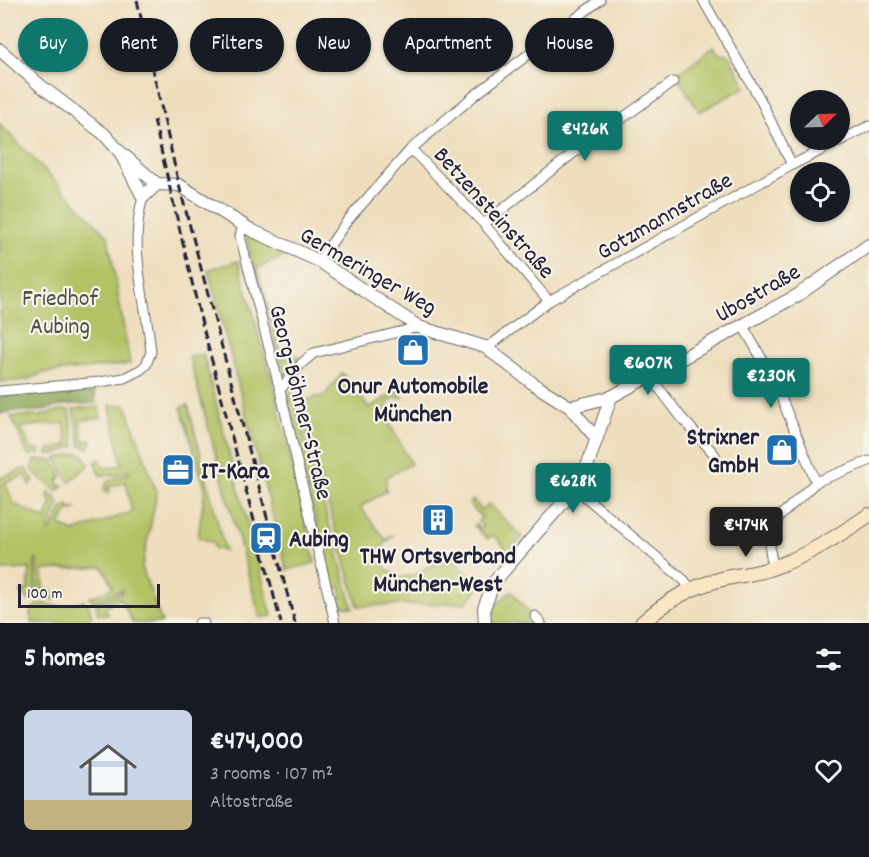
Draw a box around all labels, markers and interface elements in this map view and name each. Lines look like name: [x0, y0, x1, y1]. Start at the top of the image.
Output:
chip: Buy: [18, 18, 88, 72]
chip: Rent: [100, 18, 178, 72]
chip: Filters: [190, 18, 284, 72]
chip: New: [296, 18, 371, 72]
chip: Apartment: [383, 18, 513, 72]
chip: House: [525, 18, 614, 72]
north arrow: [790, 90, 850, 150]
map controls: [790, 90, 850, 222]
pin: €426K: [543, 111, 627, 162]
text: €426K: [561, 116, 609, 144]
street label: Betzensteinstraße: [424, 140, 561, 288]
button: locate: [790, 162, 850, 222]
street label: Gotzmannstraße: [591, 165, 740, 270]
street label: Germeringer Weg: [293, 220, 442, 326]
street label: Ubostraße: [709, 256, 808, 333]
park label: Friedhof Aubing: [22, 283, 99, 345]
street label: Georg-Böhmer-Straße: [258, 302, 340, 504]
shop icon: Onur Automobile München: [395, 332, 431, 368]
pin: €607K: [606, 345, 690, 396]
text: €607K: [624, 350, 672, 378]
pin: €230K: [729, 358, 813, 409]
text: €230K: [747, 363, 795, 391]
place label: Onur Automobile München: [338, 371, 489, 433]
place label: Strixner GmbH: [687, 422, 760, 484]
shop icon: Strixner GmbH: [764, 432, 800, 468]
office icon: IT-Kara: [160, 452, 196, 488]
place label: IT-Kara: [201, 456, 269, 490]
pin: €628K: [531, 463, 615, 514]
text: €628K: [550, 468, 596, 496]
building icon: THW Ortsverband München-West: [420, 502, 456, 538]
pin: €474K: [704, 507, 788, 558]
text: €474K: [724, 512, 768, 540]
station icon: Aubing: [248, 520, 284, 556]
place label: Aubing: [289, 524, 349, 558]
place label: THW Ortsverband München-West: [360, 541, 516, 603]
scale bar: [18, 581, 160, 608]
text: 100 m: [27, 583, 63, 606]
text: 5 homes: [24, 641, 106, 678]
icon: filters: [812, 643, 845, 676]
text: €474,000: [210, 724, 304, 761]
icon: home: [72, 734, 144, 806]
icon: heart: [812, 754, 845, 787]
text: 3 rooms · 107 m²: [210, 761, 333, 789]
text: Altostraße: [210, 789, 293, 817]

